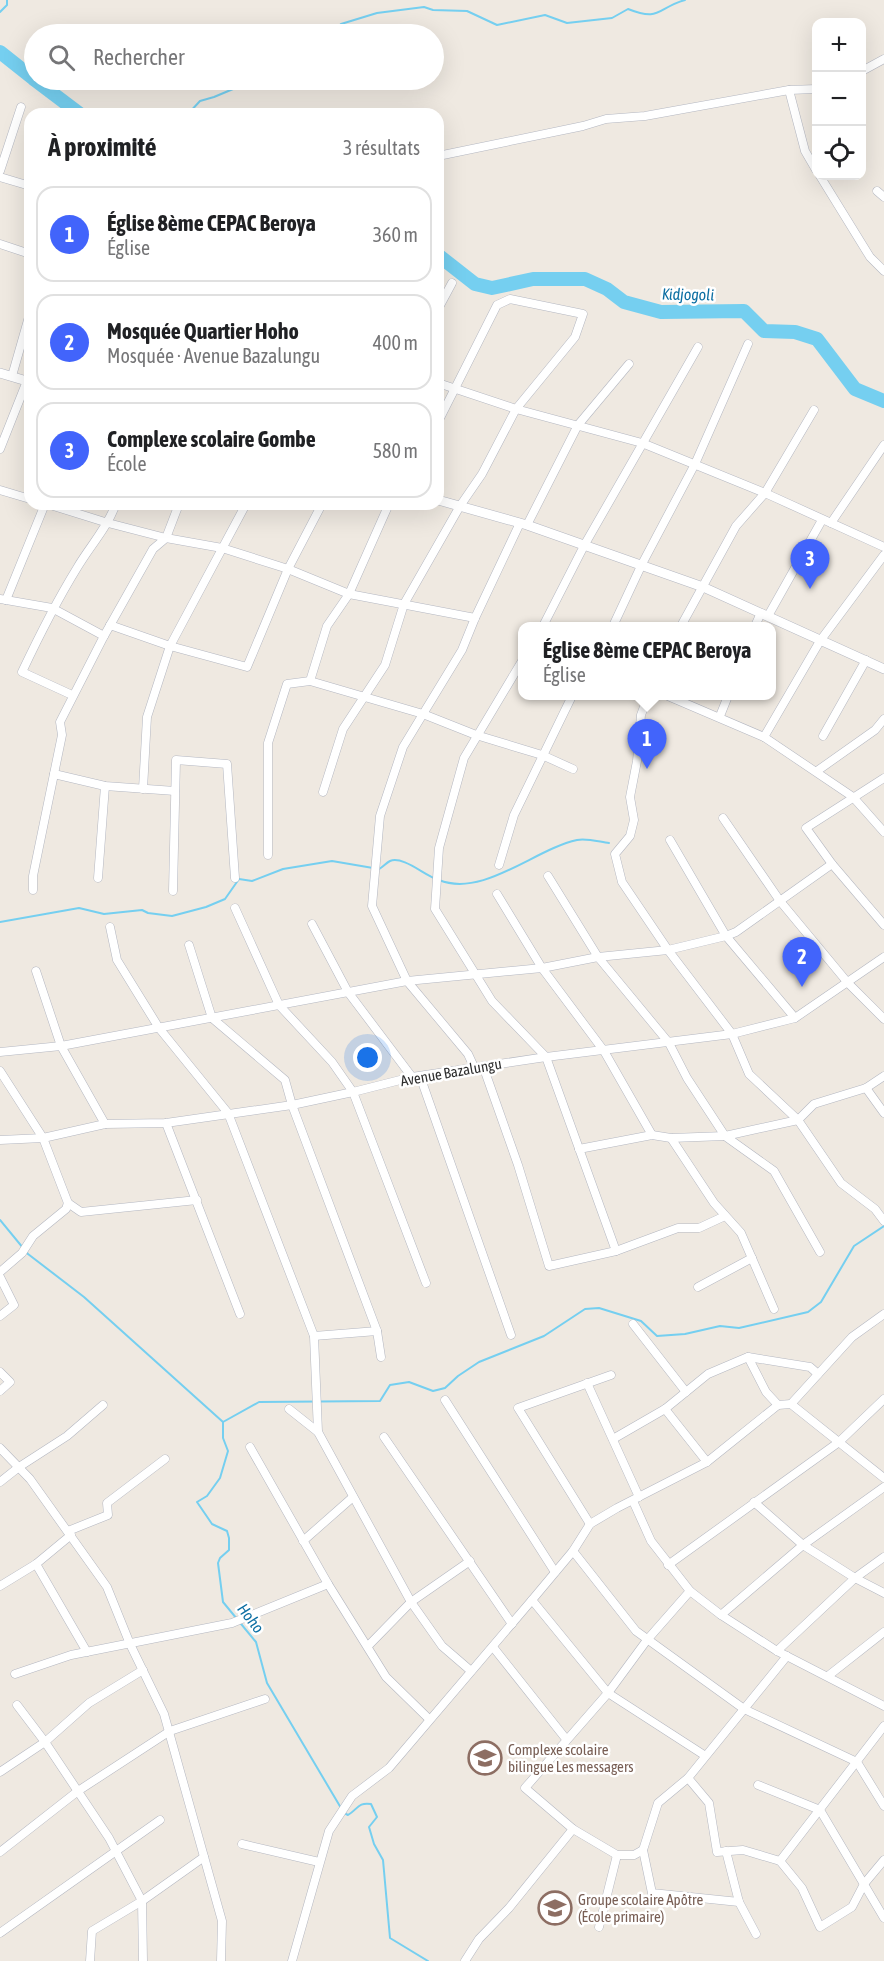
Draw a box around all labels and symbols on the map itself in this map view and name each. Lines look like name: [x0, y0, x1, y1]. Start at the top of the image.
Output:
water label: Kidjogoli: [662, 285, 715, 304]
pin: 3: [790, 540, 830, 589]
pin: 1: [628, 720, 666, 769]
pin: 2: [782, 938, 822, 987]
your location: [353, 1043, 382, 1072]
street label: Avenue Bazalungu: [399, 1055, 503, 1089]
water label: Hoho: [234, 1600, 268, 1636]
school or university icon: Complexe scolaire bilingue Les messagers: [467, 1740, 503, 1776]
place label: Complexe scolaire bilingue Les messagers: [508, 1741, 634, 1775]
school or university icon: Groupe scolaire Apôtre (École primaire): [537, 1890, 573, 1926]
place label: Groupe scolaire Apôtre (École primaire): [578, 1891, 703, 1925]

